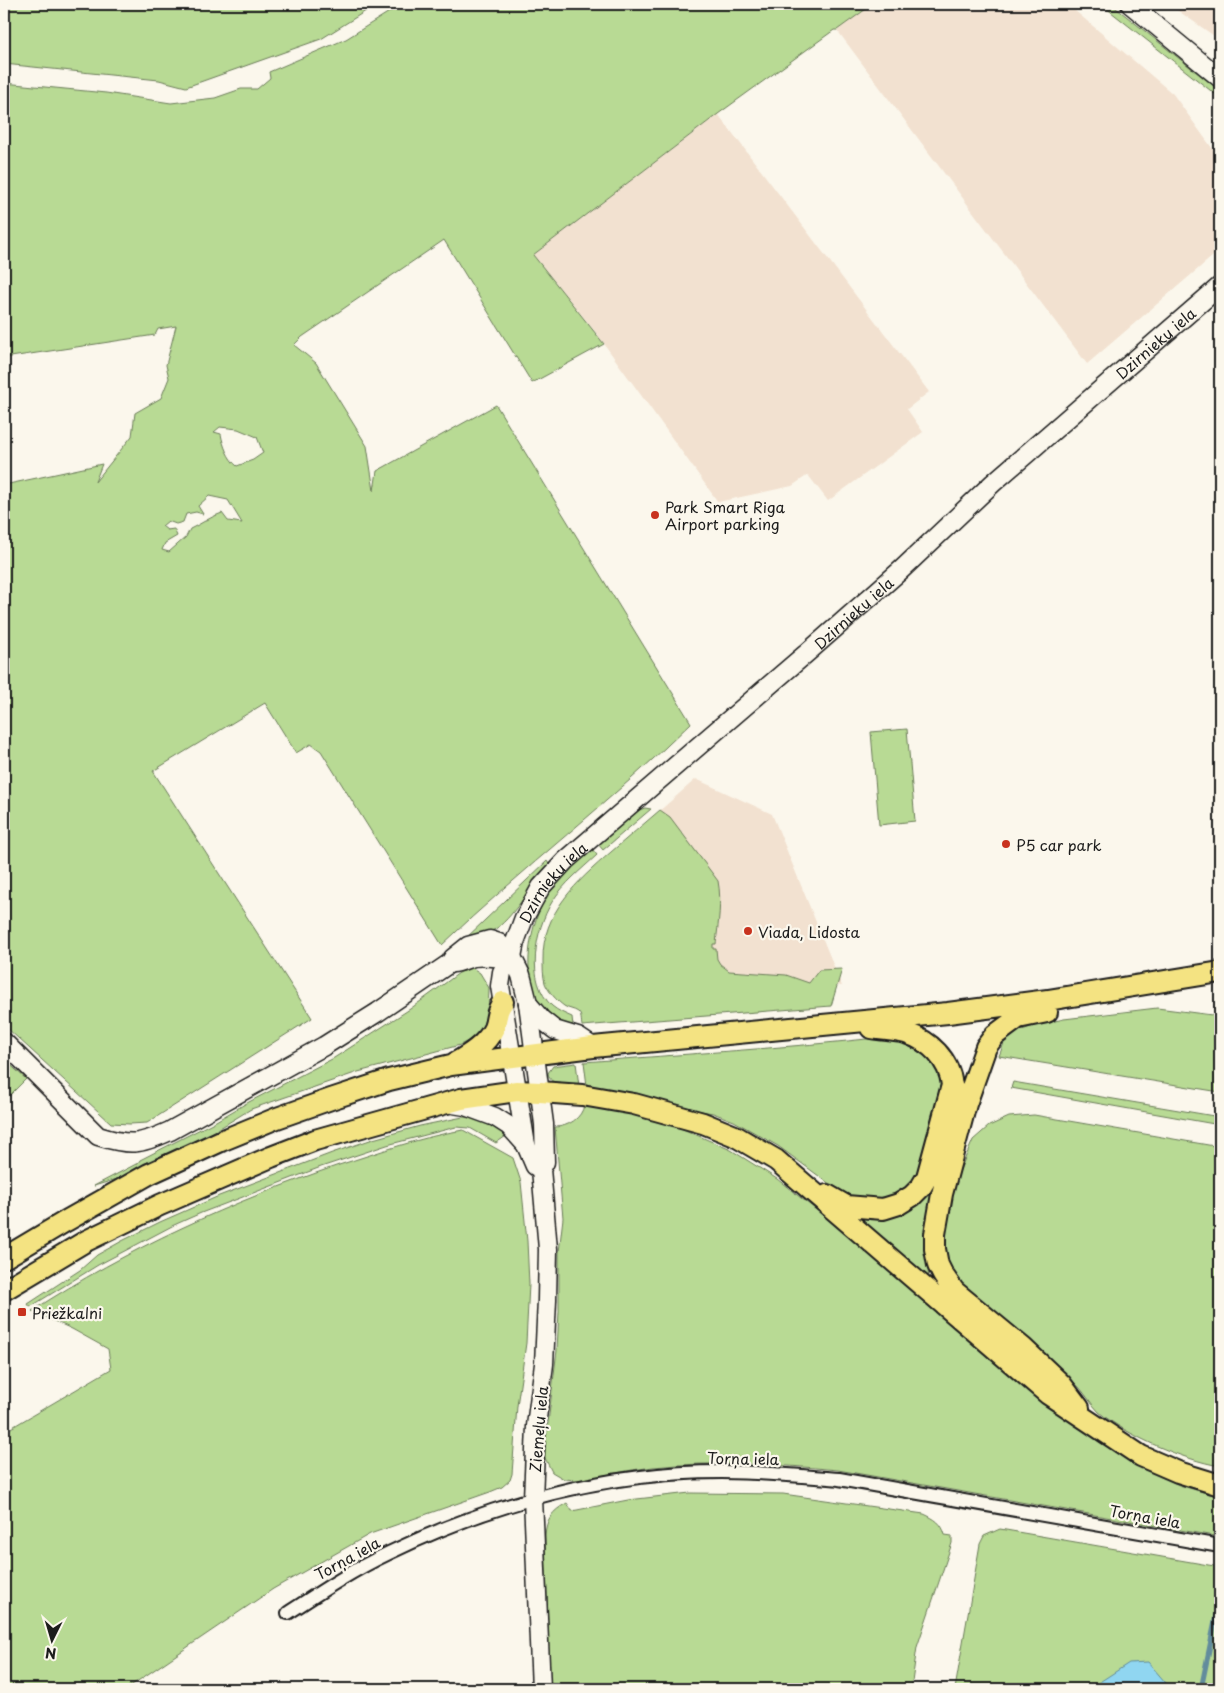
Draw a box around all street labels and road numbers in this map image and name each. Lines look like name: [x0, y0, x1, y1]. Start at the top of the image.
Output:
street label: Dzirnieku iela: [1110, 301, 1200, 384]
street label: Dzirnieku iela: [808, 571, 898, 654]
street label: Dzirnieku iela: [512, 836, 591, 927]
street label: Ziemeļu iela: [523, 1384, 553, 1473]
street label: Torņa iela: [707, 1446, 780, 1470]
street label: Torņa iela: [1108, 1498, 1183, 1534]
street label: Torņa iela: [310, 1530, 385, 1585]

